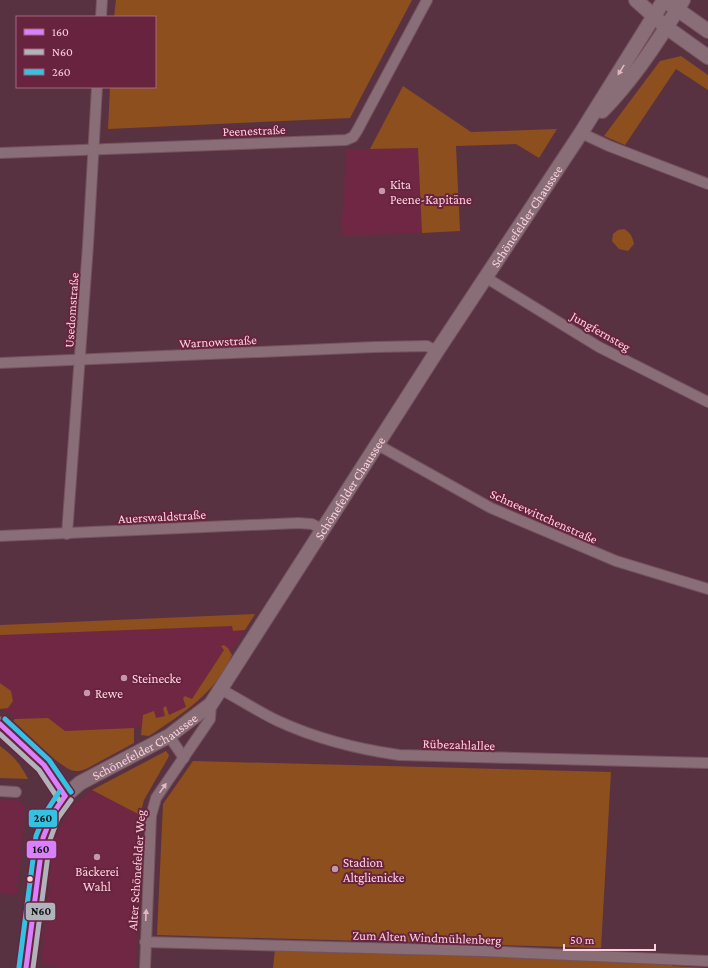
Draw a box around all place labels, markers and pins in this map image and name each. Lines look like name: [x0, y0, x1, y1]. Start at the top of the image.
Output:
place label: Kita Peene-Kapitäne: [390, 177, 472, 207]
marker: Kita Peene-Kapitäne: [377, 186, 387, 196]
place label: Steinecke: [132, 671, 182, 686]
marker: Steinecke: [119, 673, 129, 683]
place label: Rewe: [95, 686, 123, 701]
marker: Rewe: [82, 688, 92, 698]
marker: Bäckerei Wahl: [92, 852, 102, 862]
place label: Stadion Altglienicke: [343, 855, 405, 885]
place label: Bäckerei Wahl: [75, 864, 119, 894]
marker: Stadion Altglienicke: [330, 864, 340, 874]
unlabelled marker: [25, 874, 35, 884]

